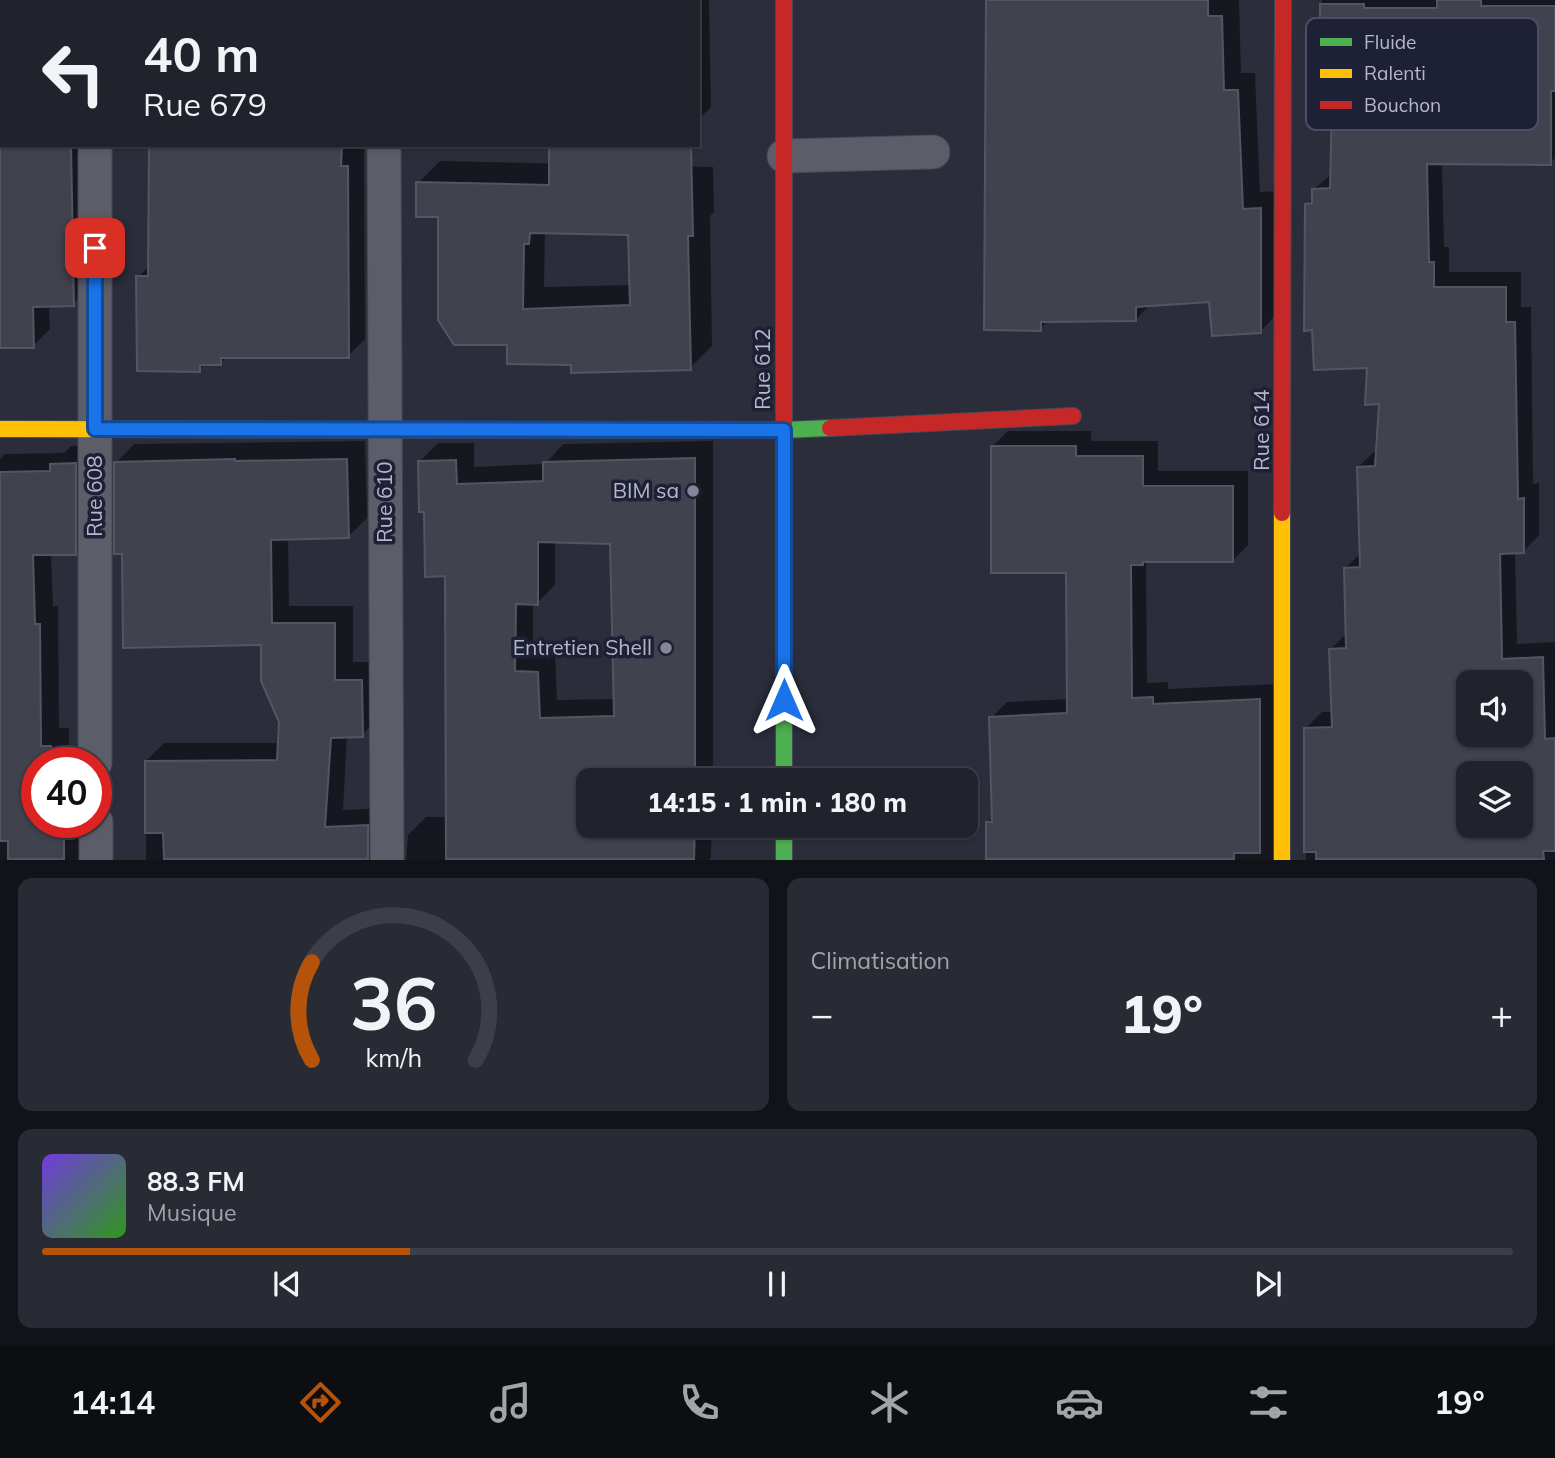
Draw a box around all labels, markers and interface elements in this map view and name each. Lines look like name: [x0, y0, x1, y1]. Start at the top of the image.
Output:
legend: [1306, 18, 1538, 130]
text: 40 m: [143, 23, 259, 84]
icon: left: [28, 28, 119, 119]
text: Fluide: [1364, 30, 1416, 54]
text: Ralenti: [1364, 61, 1426, 85]
text: Rue 679: [143, 84, 267, 124]
text: Bouchon: [1364, 93, 1441, 117]
pin: [65, 218, 125, 278]
icon: arrive: [76, 229, 114, 267]
street label: Rue 612: [749, 328, 775, 410]
street label: Rue 614: [1248, 389, 1274, 471]
street label: Rue 608: [81, 455, 107, 537]
street label: Rue 610: [371, 461, 397, 543]
place label: BIM sa: [613, 477, 679, 503]
marker: BIM sa: [685, 483, 701, 499]
place label: Entretien Shell: [513, 634, 652, 660]
marker: Entretien Shell: [658, 640, 674, 656]
position arrow: [747, 663, 821, 737]
map controls: [1456, 670, 1533, 838]
button: sound: [1456, 670, 1533, 747]
speed limit sign: 40: [21, 747, 112, 838]
button: layers: [1456, 761, 1533, 838]
text: 14:15 · 1 min · 180 m: [647, 786, 907, 819]
text: Climatisation: [811, 946, 950, 975]
text: 36: [350, 958, 437, 1049]
text: 19°: [1121, 981, 1203, 1046]
text: −: [811, 990, 833, 1038]
text: +: [1490, 990, 1513, 1038]
text: km/h: [365, 1042, 422, 1073]
text: 88.3 FM: [147, 1165, 245, 1198]
text: Musique: [147, 1198, 236, 1227]
icon: previous: [268, 1265, 306, 1303]
icon: pause: [758, 1265, 796, 1303]
icon: next: [1249, 1265, 1287, 1303]
icon: directions: [296, 1378, 345, 1427]
icon: music: [486, 1378, 535, 1427]
icon: phone: [675, 1378, 724, 1427]
icon: climate: [865, 1378, 914, 1427]
icon: car: [1055, 1378, 1104, 1427]
icon: filters: [1244, 1378, 1293, 1427]
text: 14:14: [70, 1382, 155, 1422]
text: 19°: [1434, 1382, 1485, 1422]

